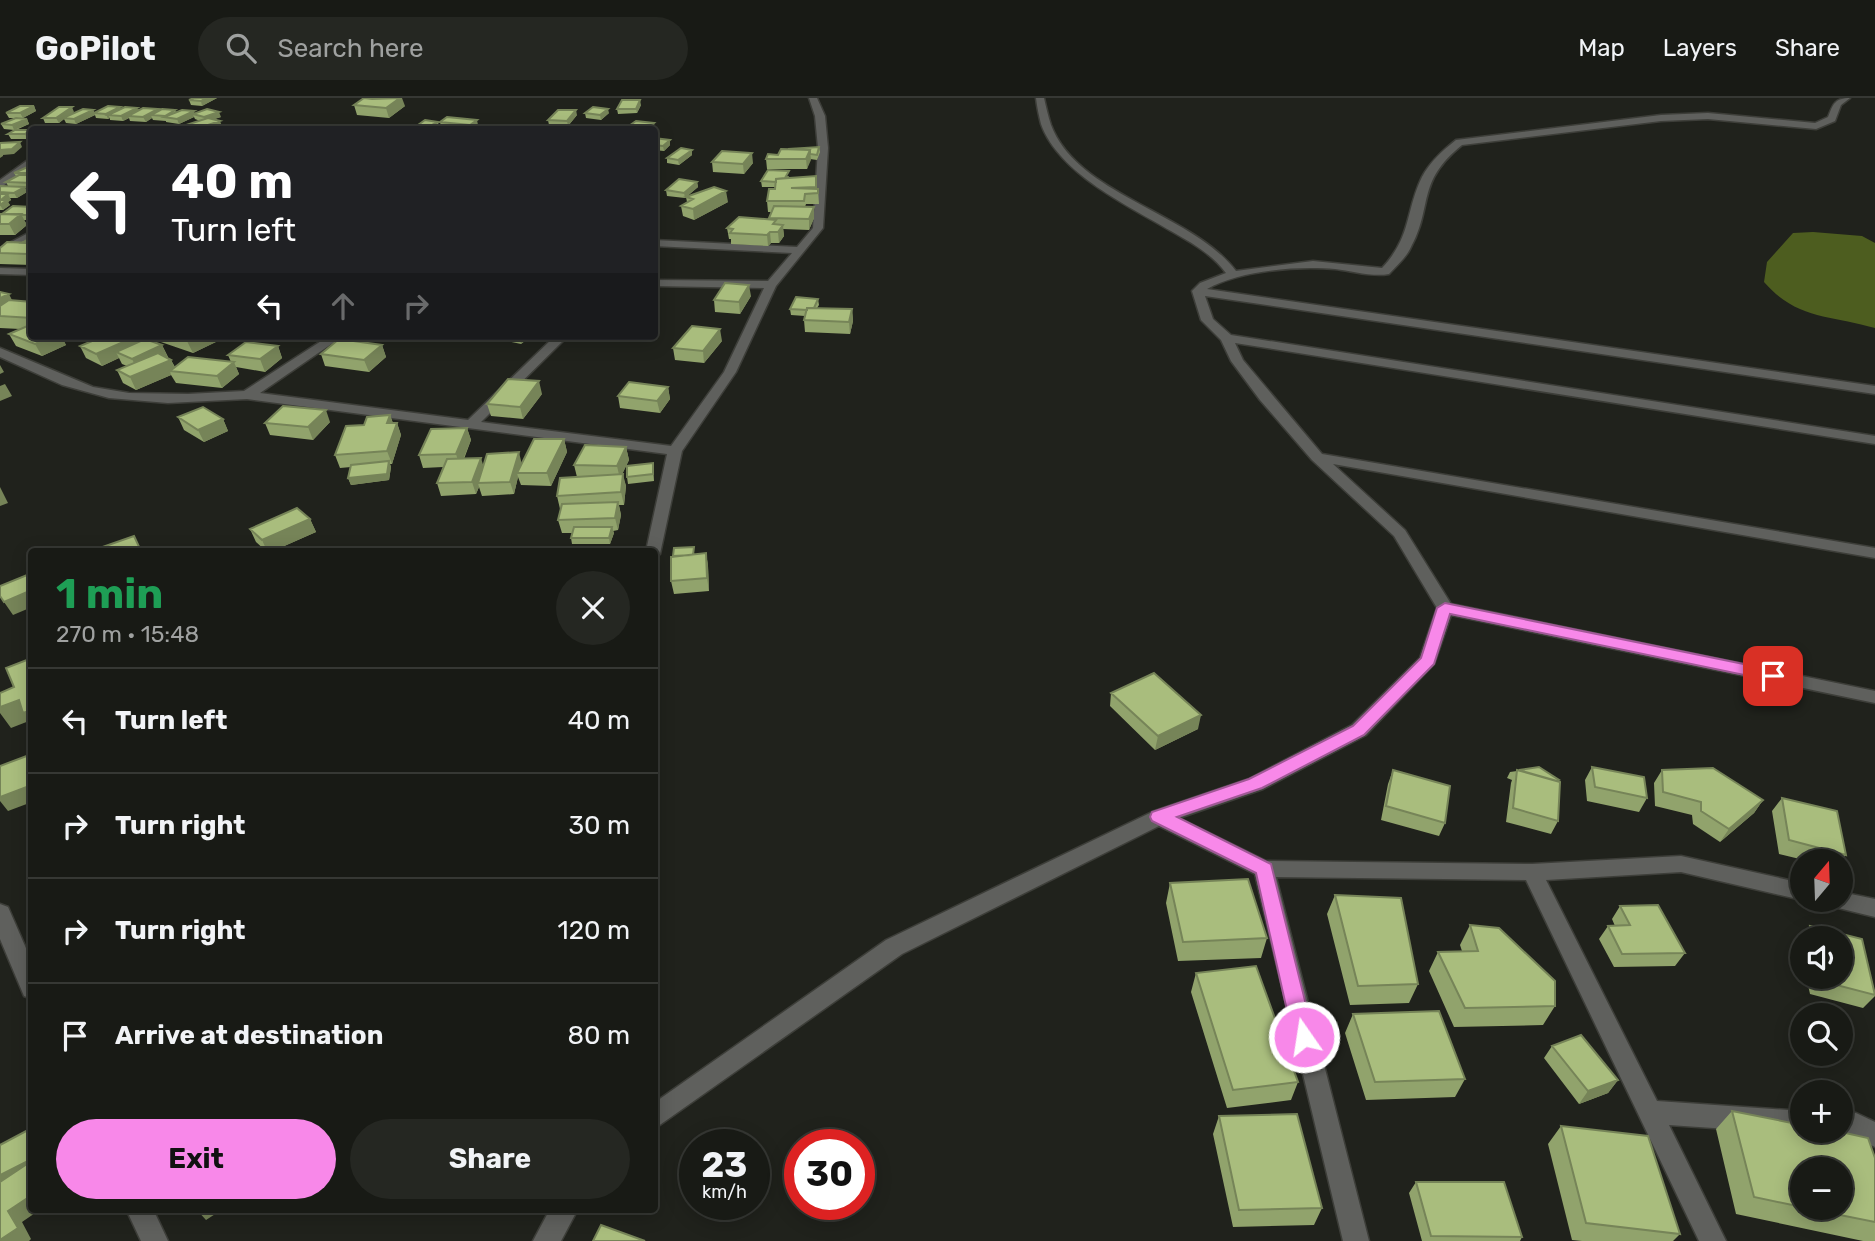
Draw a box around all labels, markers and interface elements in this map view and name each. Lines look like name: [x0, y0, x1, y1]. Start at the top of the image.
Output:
search box: [198, 17, 688, 80]
text: GoPilot: [35, 29, 156, 68]
icon: search: [222, 29, 260, 67]
text: Search here: [278, 33, 423, 64]
text: Map: [1578, 34, 1625, 62]
text: Layers: [1663, 34, 1737, 62]
text: Share: [1775, 34, 1840, 62]
text: 40 m: [171, 152, 293, 210]
icon: left: [56, 154, 147, 245]
text: Turn left: [171, 211, 296, 249]
icon: left: [251, 287, 289, 325]
icon: ahead: [324, 287, 362, 325]
icon: right: [397, 287, 435, 325]
text: 1 min: [56, 569, 163, 619]
button: close: [556, 571, 630, 645]
text: 270 m · 15:48: [56, 620, 199, 648]
pin: [1743, 646, 1803, 706]
icon: arrive: [1754, 657, 1792, 695]
icon: left: [56, 702, 94, 740]
text: Turn left: [115, 705, 227, 736]
text: 40 m: [568, 705, 630, 736]
icon: right: [56, 807, 94, 845]
text: Turn right: [115, 810, 245, 841]
text: 30 m: [568, 810, 630, 841]
north arrow: [1790, 849, 1853, 912]
map controls: [1790, 849, 1853, 1220]
icon: right: [56, 912, 94, 950]
text: Turn right: [115, 915, 245, 946]
text: 120 m: [558, 915, 630, 946]
button: sound: [1790, 926, 1853, 989]
position arrow: [1267, 1000, 1341, 1074]
button: search: [1790, 1003, 1853, 1066]
icon: arrive: [56, 1017, 94, 1055]
text: Arrive at destination: [115, 1020, 383, 1051]
text: 80 m: [567, 1020, 630, 1051]
button: +: [1790, 1080, 1853, 1143]
button: Exit: [56, 1119, 336, 1199]
button: Share: [350, 1119, 630, 1199]
speed limit sign: 30: [784, 1129, 875, 1220]
text: 23: [702, 1144, 747, 1186]
button: −: [1790, 1157, 1853, 1220]
text: km/h: [702, 1181, 747, 1203]

